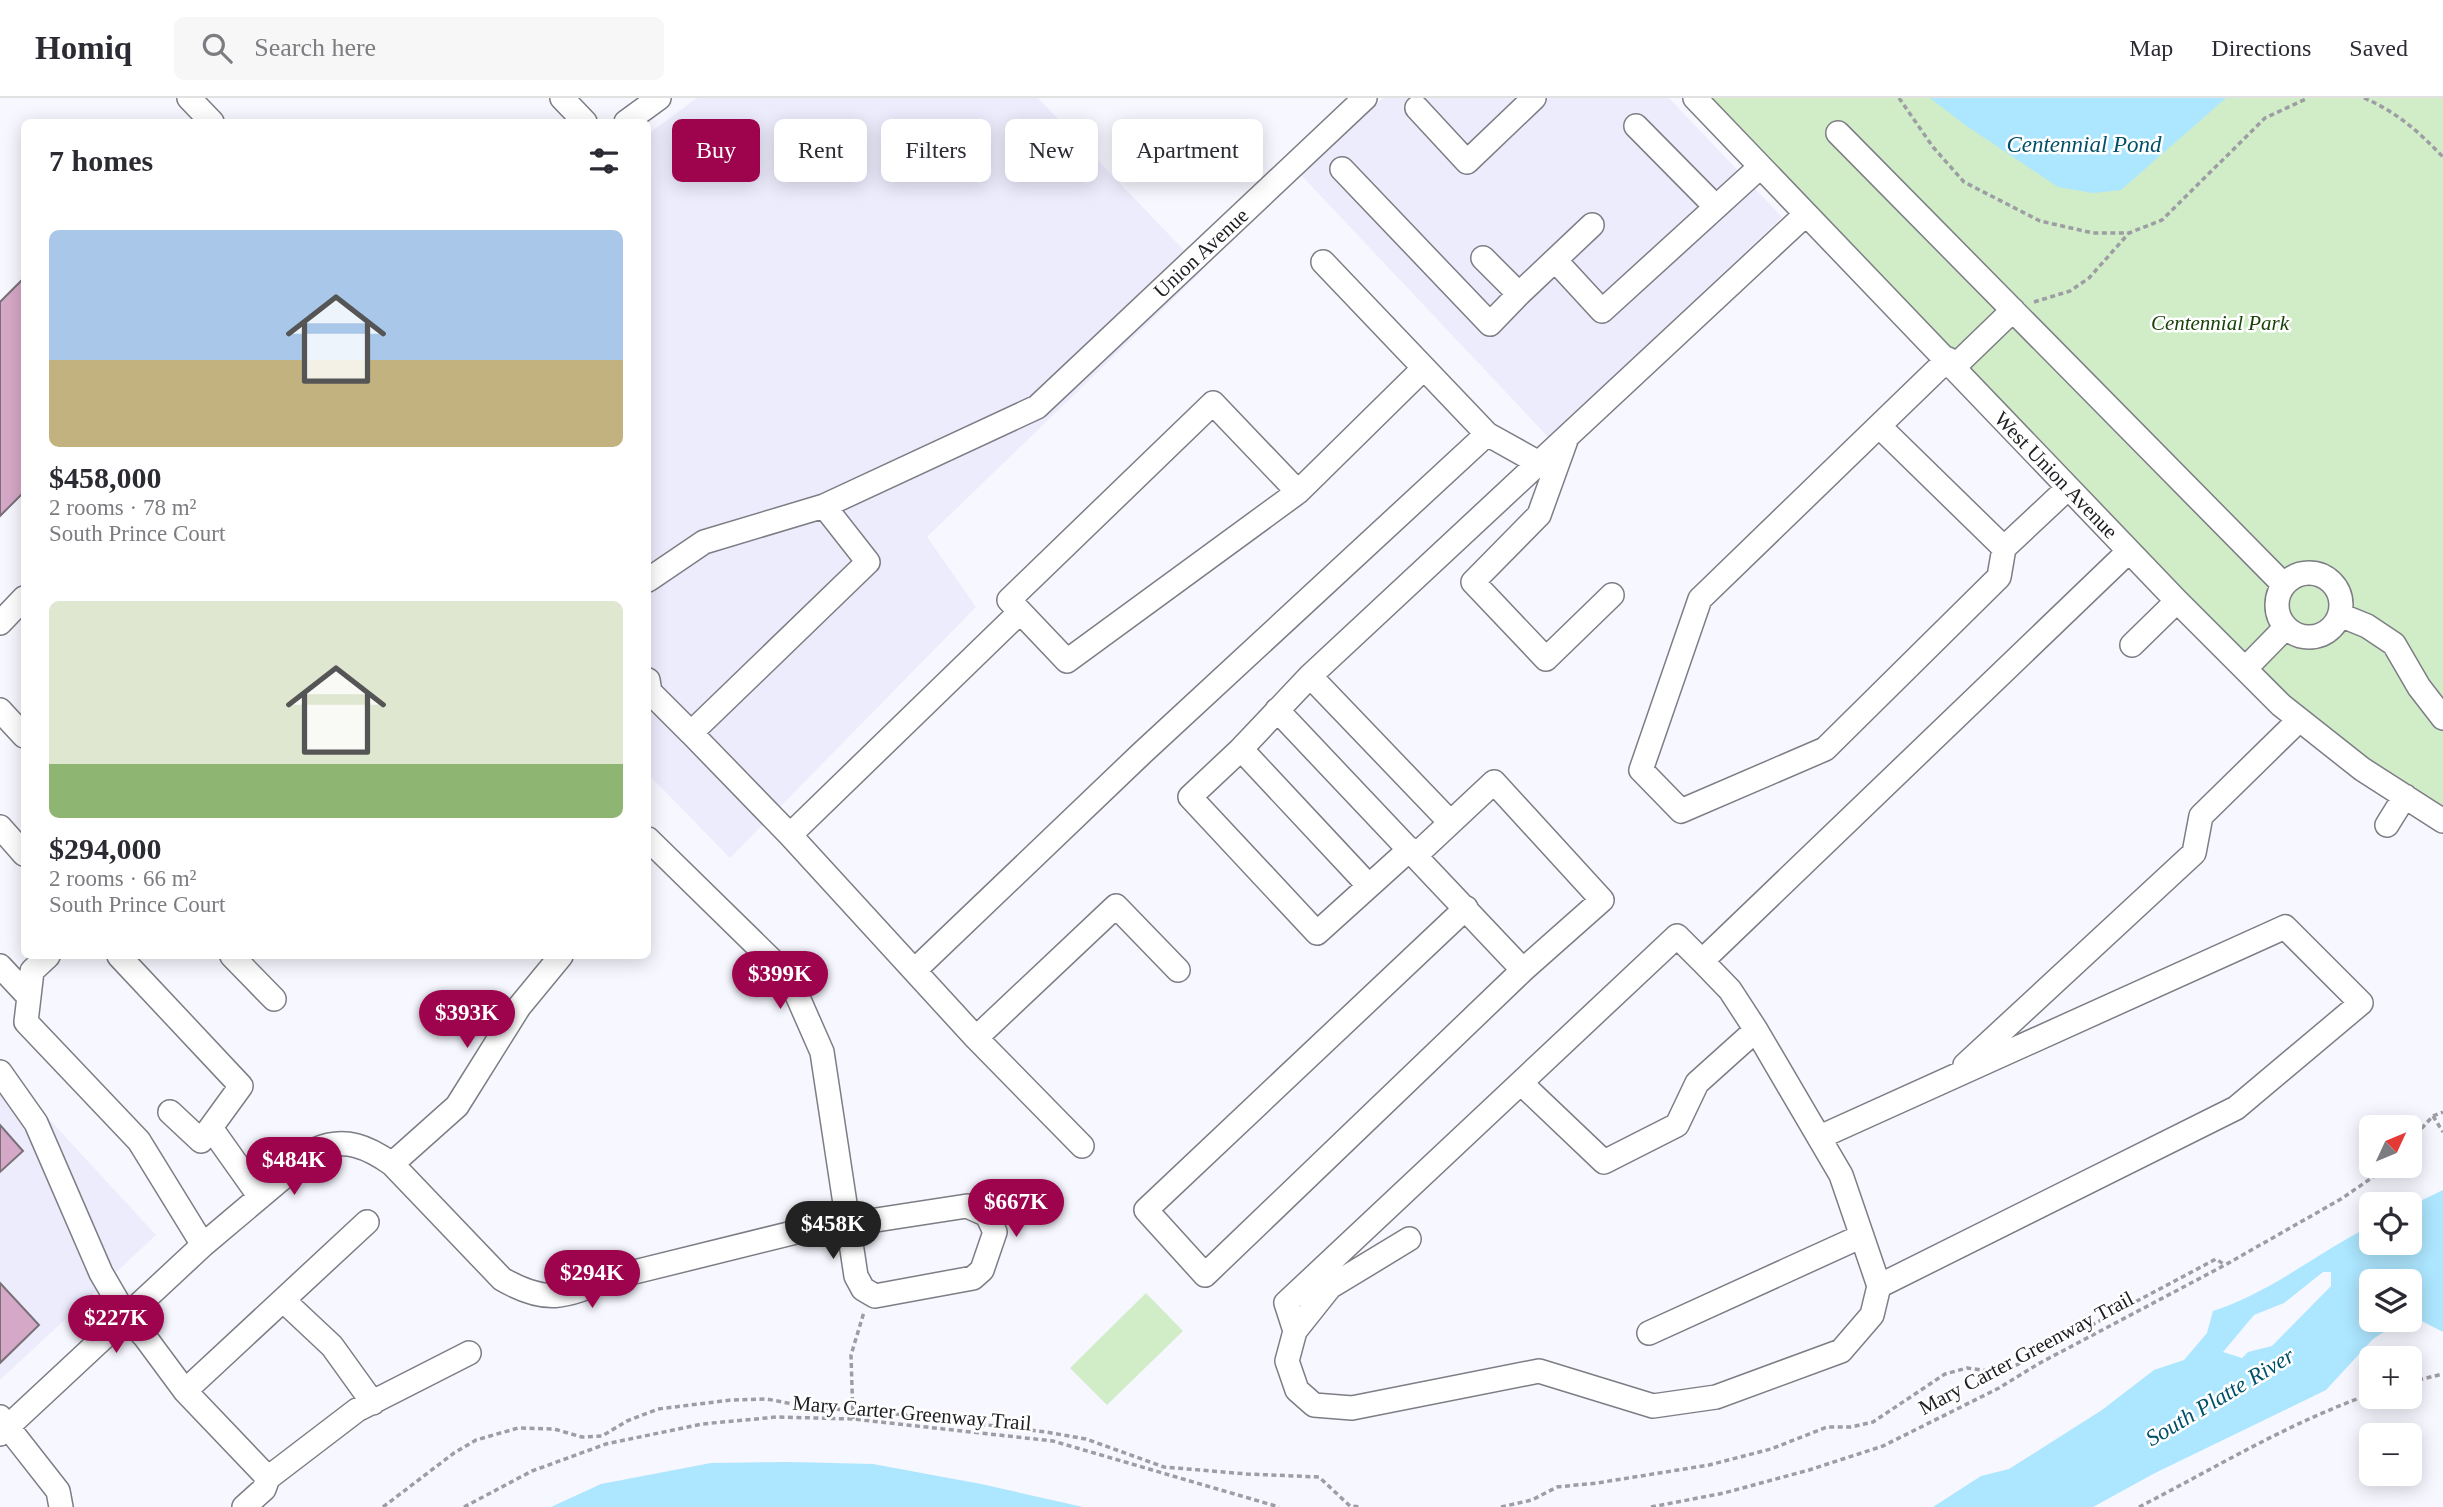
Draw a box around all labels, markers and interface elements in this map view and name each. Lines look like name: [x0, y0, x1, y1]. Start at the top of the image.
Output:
search box: [174, 17, 664, 80]
icon: search: [198, 29, 236, 67]
text: Homiq: [35, 30, 132, 66]
text: Search here: [254, 33, 376, 62]
text: Map: [2129, 35, 2173, 61]
text: Directions: [2211, 35, 2311, 61]
text: Saved: [2349, 35, 2408, 61]
chip: Buy: [672, 119, 760, 182]
chip: Rent: [774, 119, 867, 182]
chip: Filters: [881, 119, 991, 182]
chip: New: [1005, 119, 1098, 182]
chip: Apartment: [1112, 119, 1263, 182]
water label: Centennial Pond: [2006, 132, 2162, 157]
icon: filters: [585, 142, 623, 180]
text: 7 homes: [49, 144, 153, 177]
street label: Union Avenue: [1149, 203, 1253, 303]
icon: home: [273, 276, 399, 402]
park label: Centennial Park: [2151, 311, 2290, 335]
street label: West Union Avenue: [1989, 407, 2123, 543]
text: $458,000: [49, 461, 162, 494]
text: 2 rooms · 78 m²: [49, 495, 196, 520]
text: South Prince Court: [49, 521, 225, 546]
icon: home: [273, 647, 399, 773]
text: $294,000: [49, 832, 162, 865]
text: 2 rooms · 66 m²: [49, 866, 196, 891]
text: South Prince Court: [49, 892, 225, 917]
pin: $399K: [731, 951, 829, 1011]
text: $399K: [748, 961, 812, 986]
pin: $393K: [418, 990, 516, 1050]
text: $393K: [435, 1000, 499, 1025]
north arrow: [2359, 1115, 2422, 1178]
map controls: [2359, 1115, 2422, 1486]
pin: $484K: [245, 1138, 343, 1197]
text: $484K: [262, 1147, 326, 1172]
pin: $667K: [967, 1180, 1065, 1239]
text: $667K: [984, 1189, 1048, 1214]
button: locate: [2359, 1192, 2422, 1255]
pin: $458K: [784, 1202, 882, 1261]
text: $458K: [801, 1211, 865, 1236]
pin: $294K: [543, 1250, 641, 1310]
text: $294K: [560, 1260, 624, 1285]
button: layers: [2359, 1269, 2422, 1332]
street label: Mary Carter Greenway Trail: [1915, 1286, 2138, 1420]
pin: $227K: [67, 1296, 165, 1355]
text: $227K: [84, 1305, 148, 1330]
water label: South Platte River: [2141, 1342, 2300, 1451]
button: +: [2359, 1346, 2422, 1409]
street label: Mary Carter Greenway Trail: [792, 1391, 1033, 1435]
button: −: [2359, 1423, 2422, 1486]

